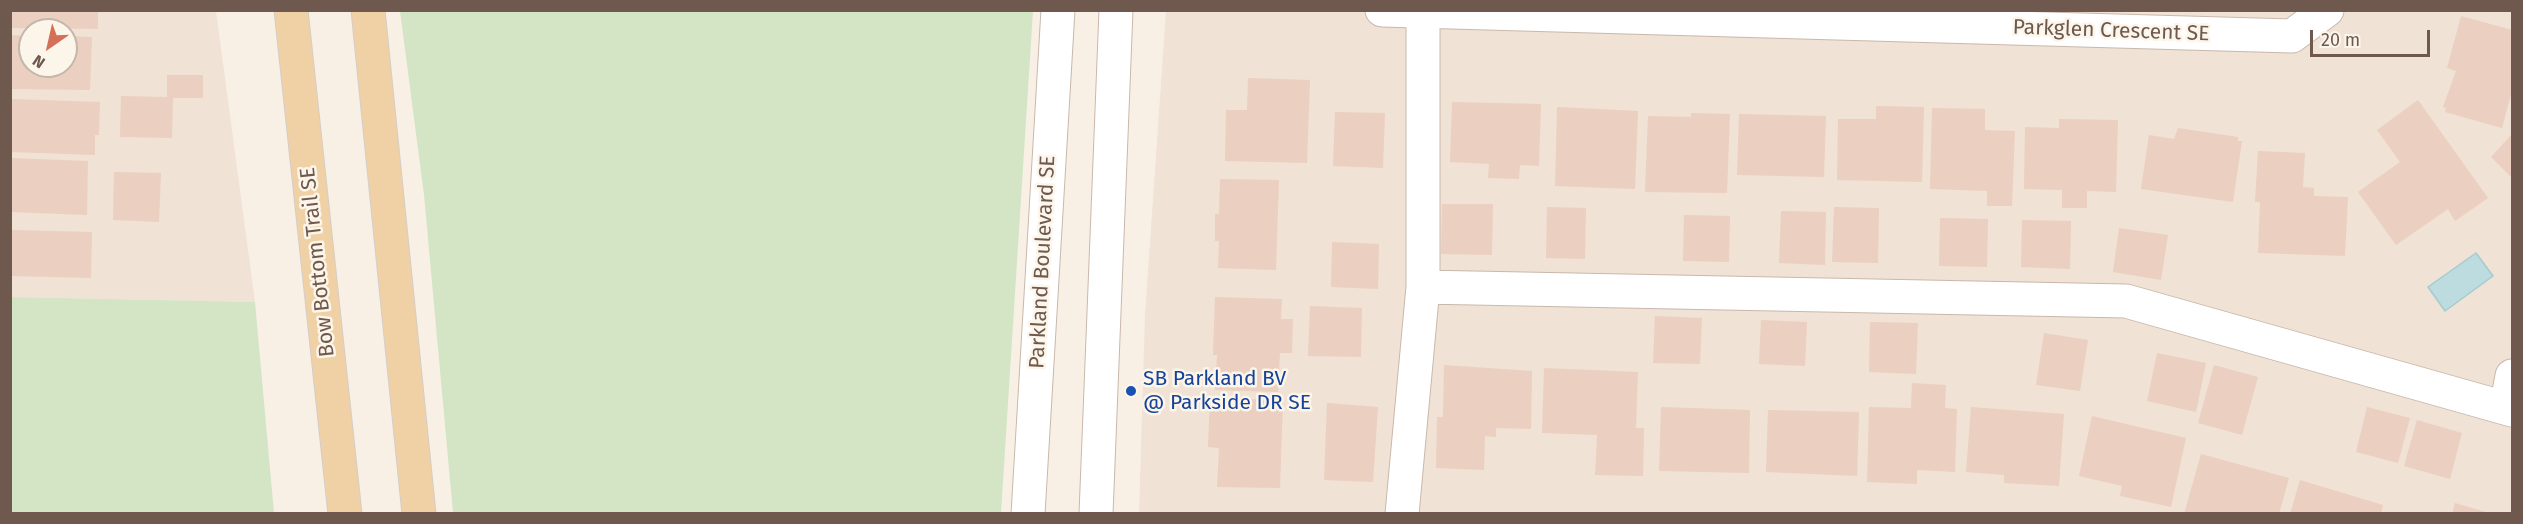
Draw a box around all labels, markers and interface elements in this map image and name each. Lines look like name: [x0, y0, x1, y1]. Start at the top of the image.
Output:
street label: Parkglen Crescent SE: [2012, 15, 2210, 47]
north arrow: [18, 18, 78, 78]
scale bar: [2313, 18, 2433, 56]
text: 20 m: [2321, 29, 2360, 51]
text: N: [29, 51, 48, 73]
street label: Parkland Boulevard SE: [1025, 155, 1061, 369]
street label: Bow Bottom Trail SE: [296, 166, 340, 358]
place label: SB Parkland BV @ Parkside DR SE: [1143, 366, 1311, 416]
marker: SB Parkland BV @ Parkside DR SE: [1124, 384, 1138, 398]

